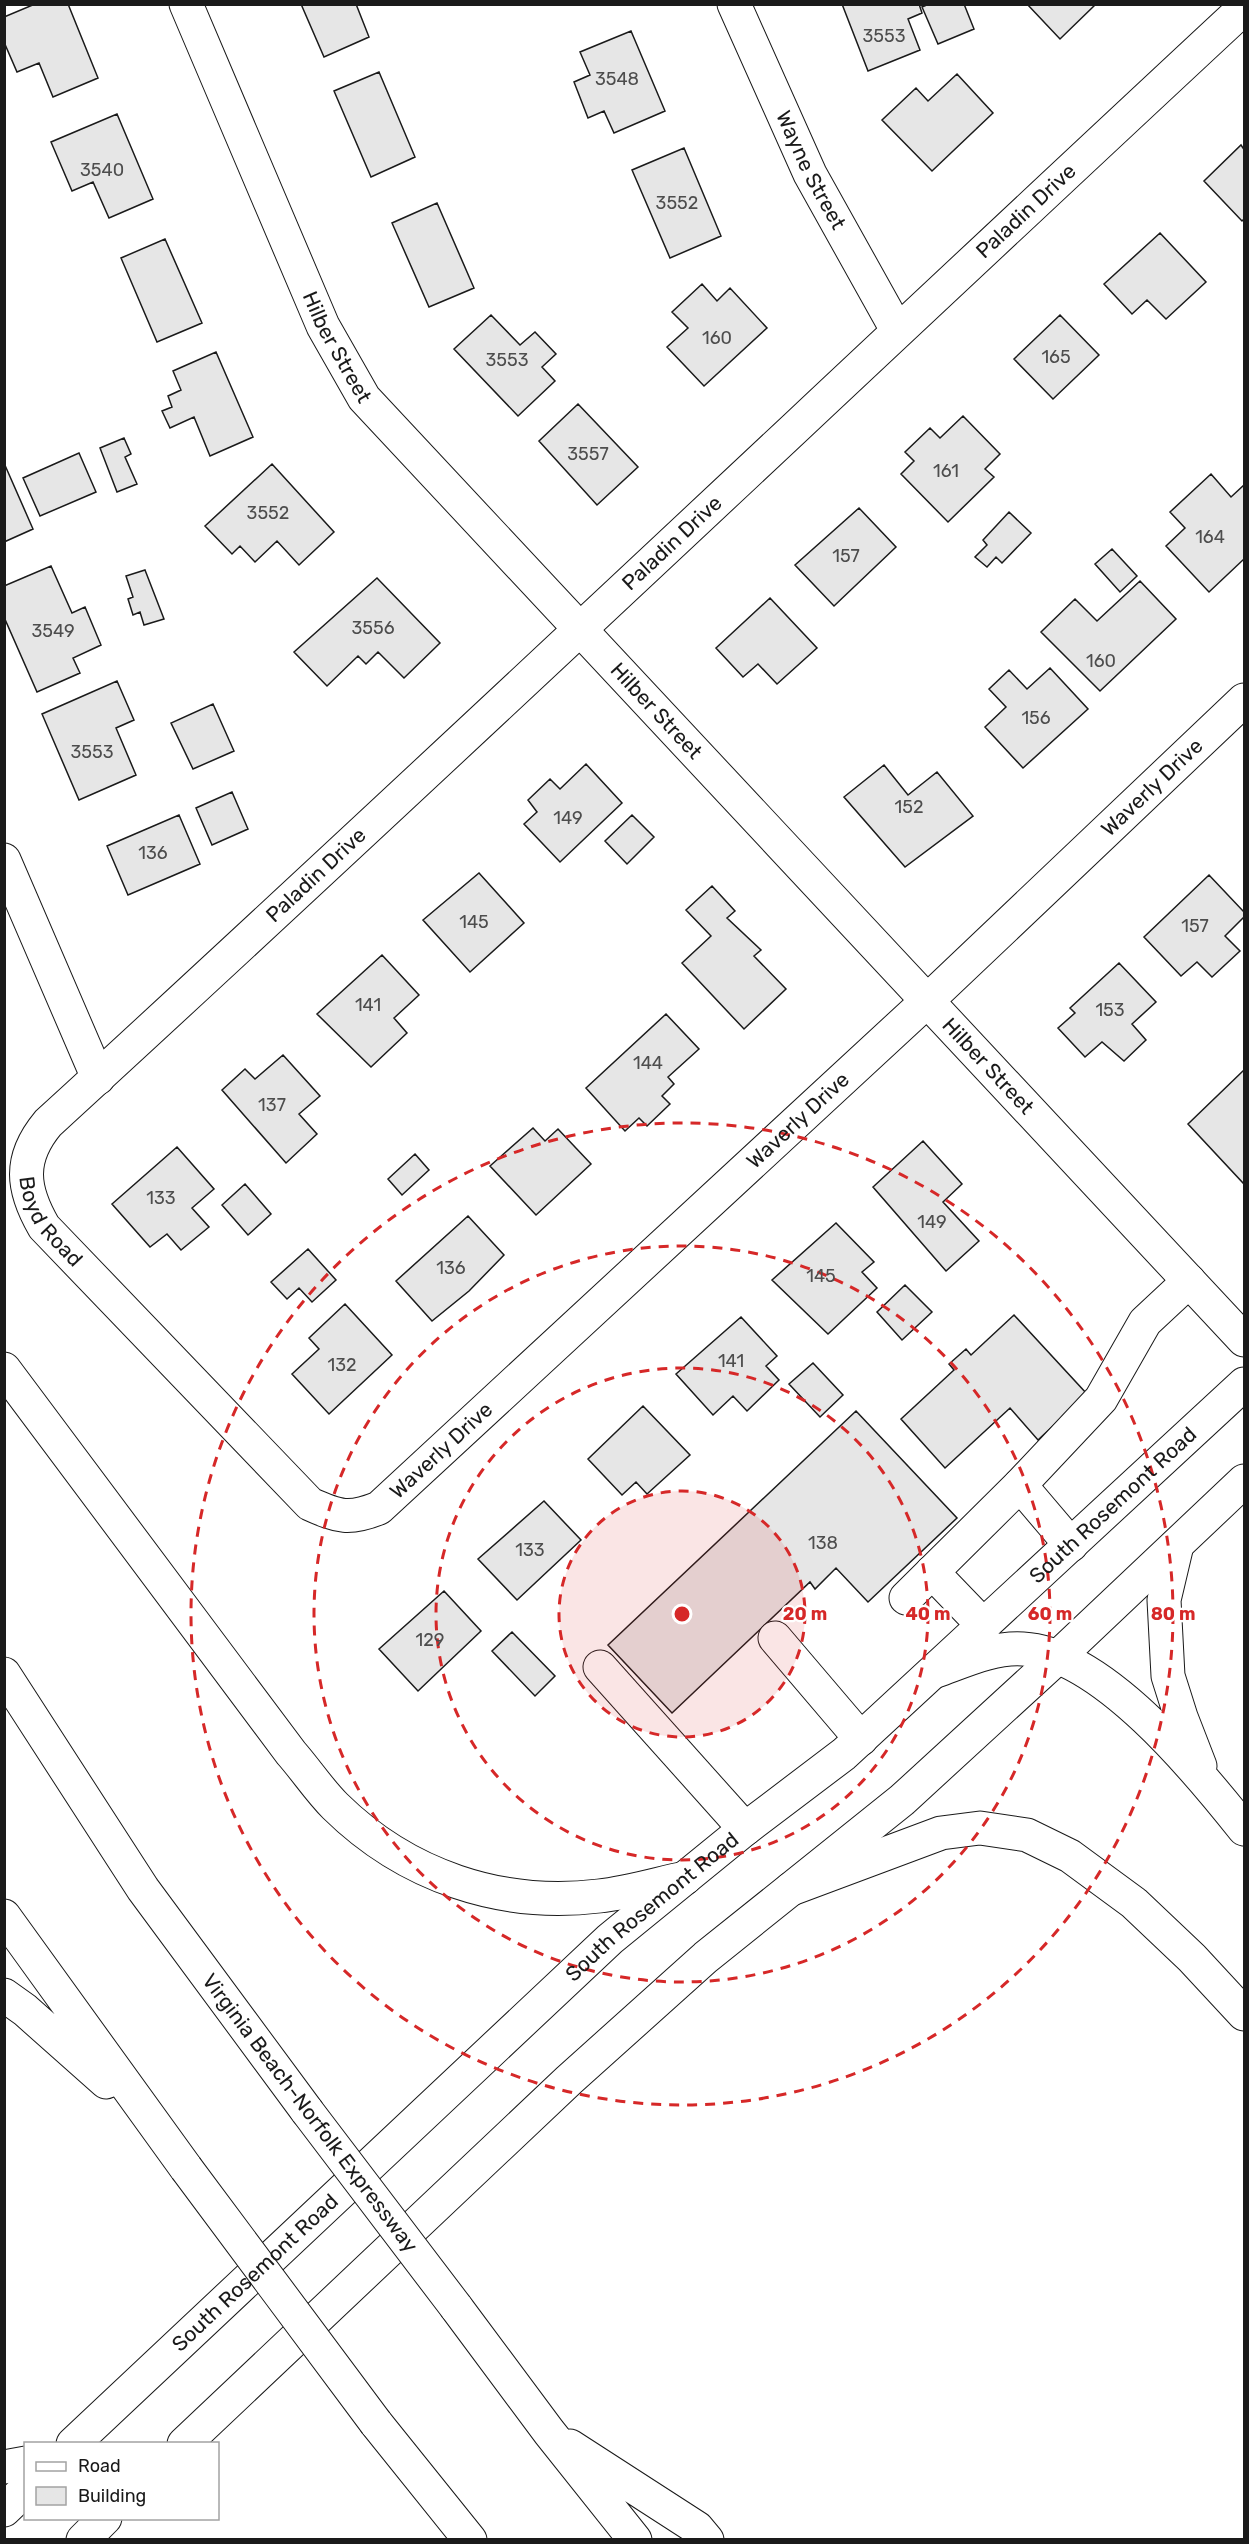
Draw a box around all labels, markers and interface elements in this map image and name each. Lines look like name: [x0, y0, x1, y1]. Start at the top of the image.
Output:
house number: 3553: [862, 25, 906, 47]
house number: 3548: [595, 68, 639, 90]
street label: Wayne Street: [771, 107, 851, 234]
street label: Paladin Drive: [970, 158, 1081, 263]
house number: 3540: [80, 159, 124, 181]
house number: 3552: [656, 192, 698, 214]
street label: Hilber Street: [298, 287, 377, 407]
house number: 160: [702, 327, 732, 349]
house number: 165: [1041, 346, 1071, 368]
house number: 3553: [485, 349, 529, 371]
house number: 3557: [567, 443, 609, 465]
house number: 161: [933, 460, 959, 482]
street label: Paladin Drive: [616, 490, 727, 595]
house number: 3552: [247, 502, 289, 524]
house number: 164: [1195, 526, 1225, 548]
house number: 157: [832, 545, 860, 567]
house number: 3556: [351, 617, 395, 639]
house number: 3549: [31, 620, 75, 642]
house number: 160: [1086, 650, 1116, 672]
street label: Hilber Street: [606, 657, 708, 764]
house number: 156: [1021, 707, 1051, 729]
street label: Waverly Drive: [1096, 733, 1208, 841]
house number: 3553: [70, 741, 114, 763]
house number: 152: [895, 796, 923, 818]
house number: 149: [553, 807, 583, 829]
street label: Paladin Drive: [260, 822, 371, 927]
house number: 136: [138, 842, 168, 864]
house number: 145: [459, 911, 489, 933]
house number: 157: [1181, 915, 1209, 937]
house number: 141: [355, 994, 381, 1016]
house number: 153: [1095, 999, 1125, 1021]
street label: Hilber Street: [937, 1012, 1040, 1119]
house number: 144: [633, 1052, 663, 1074]
street label: Waverly Drive: [741, 1066, 854, 1174]
house number: 137: [258, 1094, 286, 1116]
street label: Boyd Road: [14, 1175, 88, 1271]
house number: 133: [146, 1187, 176, 1209]
house number: 149: [917, 1211, 947, 1233]
house number: 136: [436, 1257, 466, 1279]
house number: 145: [806, 1265, 836, 1287]
house number: 141: [718, 1350, 744, 1372]
house number: 132: [327, 1354, 357, 1376]
street label: Waverly Drive: [385, 1396, 497, 1504]
street label: South Rosemont Road: [1024, 1421, 1201, 1588]
house number: 138: [808, 1532, 838, 1554]
house number: 133: [515, 1539, 545, 1561]
text: 20 m: [783, 1603, 827, 1625]
text: 40 m: [906, 1603, 950, 1625]
text: 60 m: [1028, 1603, 1072, 1625]
text: 80 m: [1151, 1603, 1195, 1625]
centre of rings: [672, 1604, 692, 1624]
house number: 129: [416, 1629, 444, 1651]
street label: South Rosemont Road: [560, 1826, 743, 1986]
street label: Virginia Beach-Norfolk Expressway: [197, 1968, 424, 2257]
street label: South Rosemont Road: [167, 2188, 343, 2356]
legend: [24, 2442, 219, 2520]
text: Road: [78, 2455, 121, 2477]
text: Building: [78, 2485, 146, 2507]

